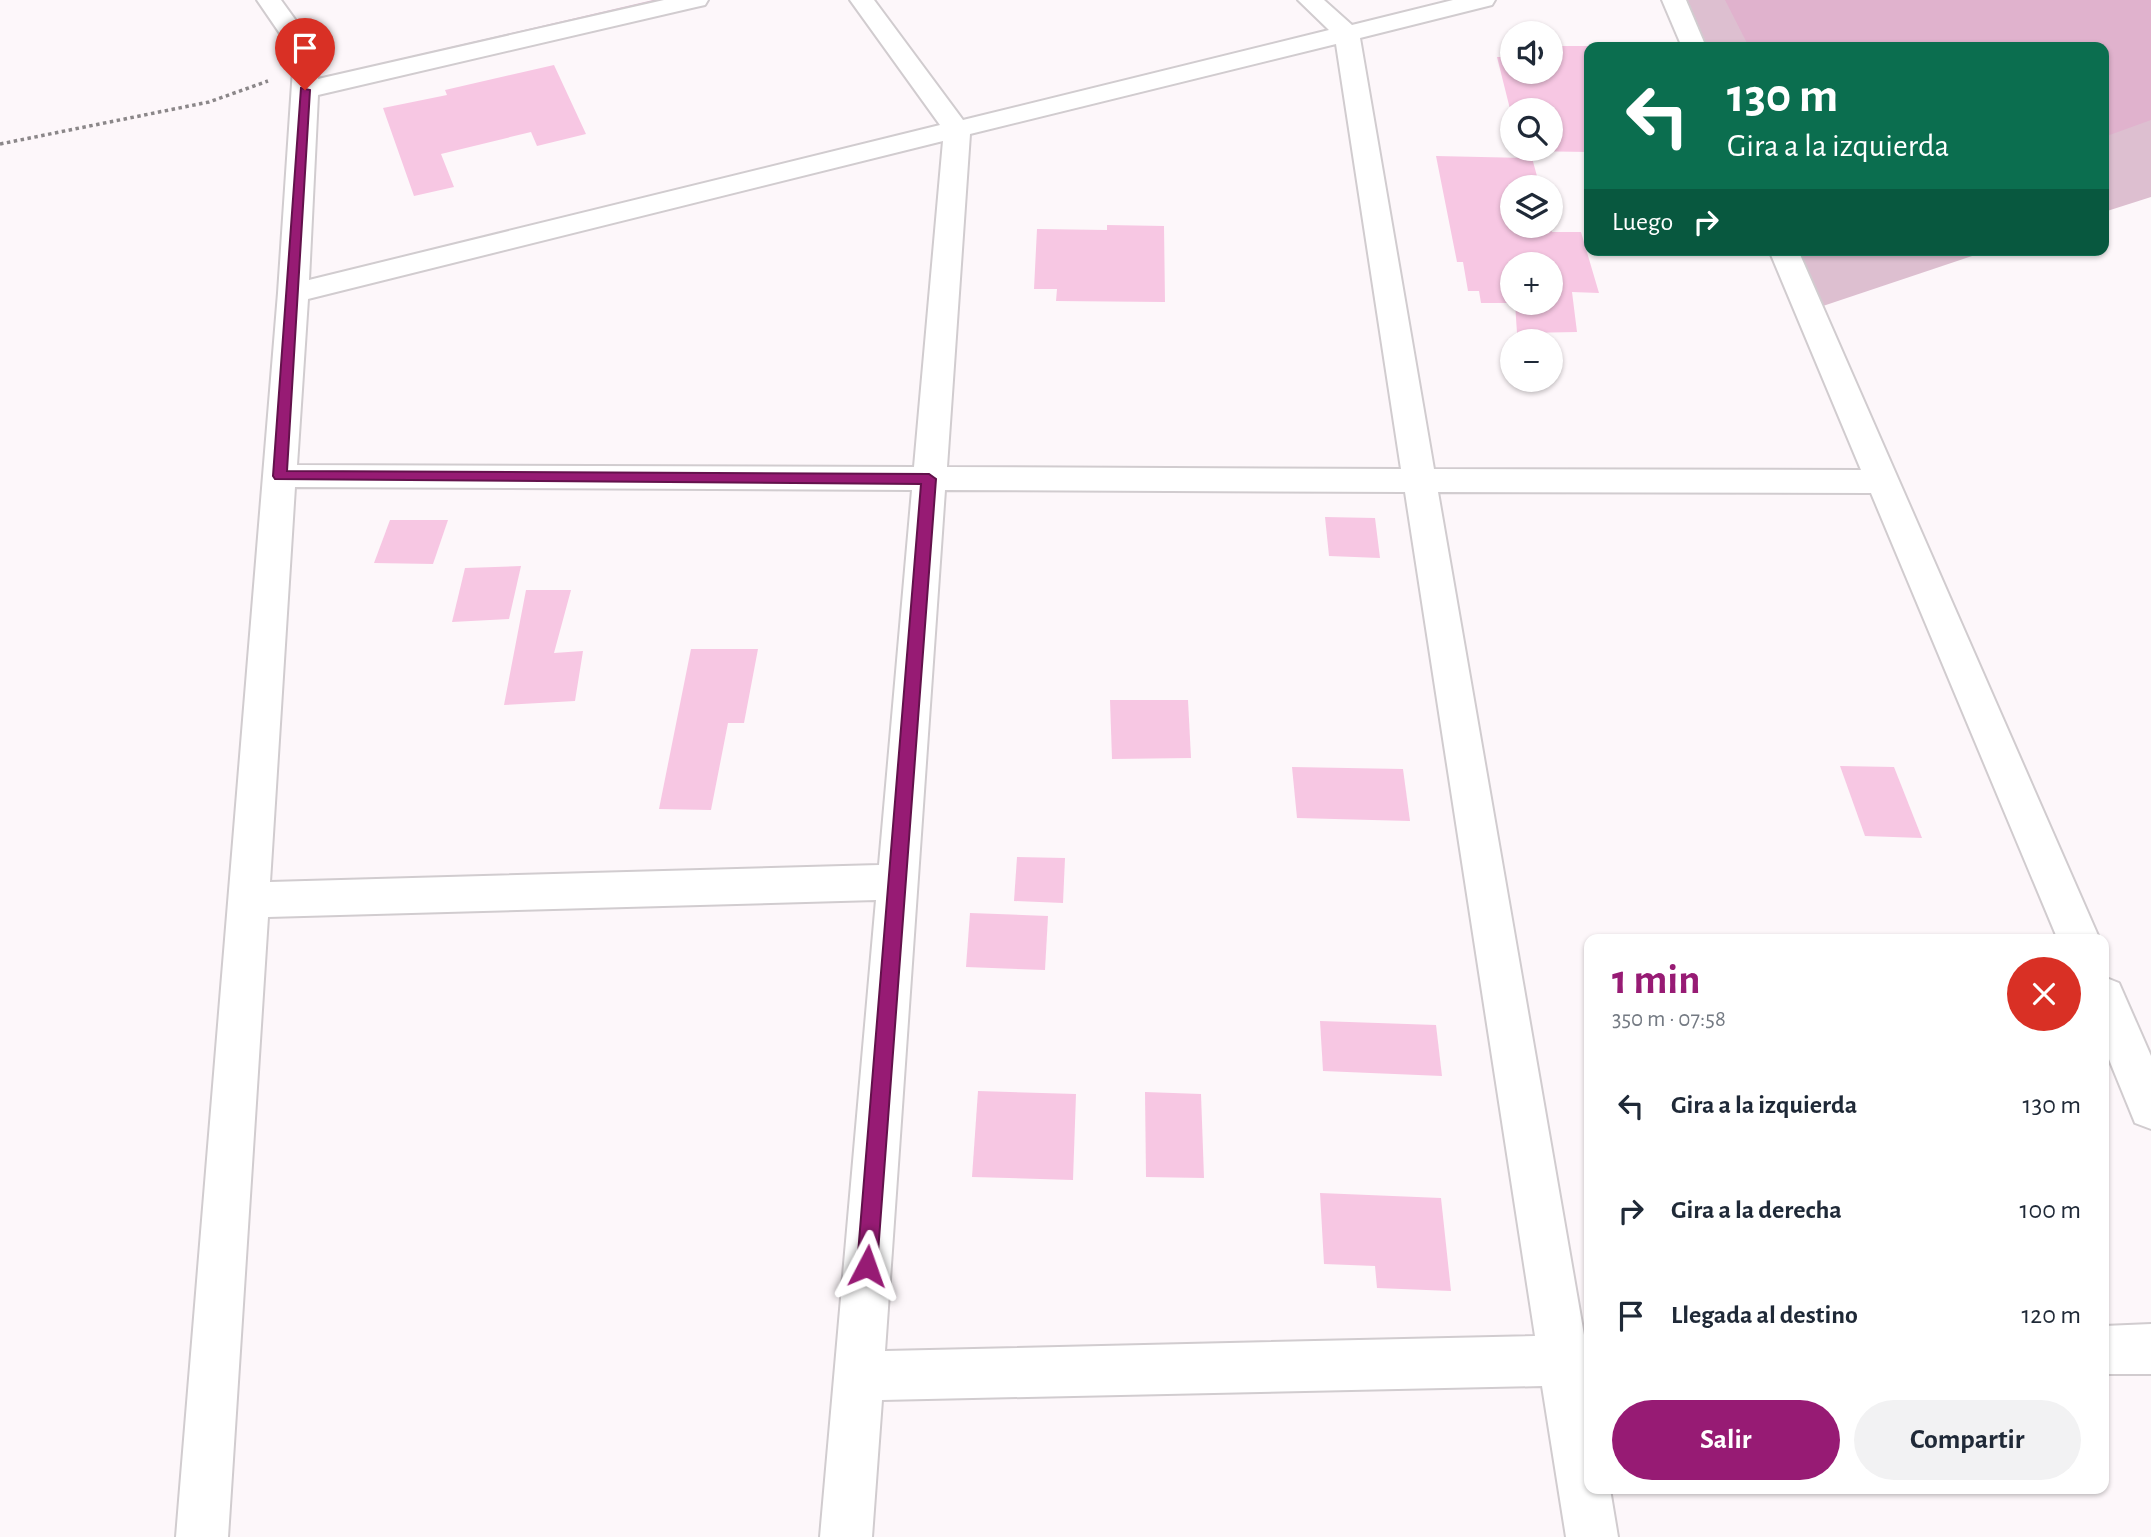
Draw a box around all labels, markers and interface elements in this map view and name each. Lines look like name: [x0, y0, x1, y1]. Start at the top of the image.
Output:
pin: [275, 18, 335, 90]
map controls: [1500, 21, 1563, 392]
button: sound: [1500, 21, 1563, 84]
icon: arrive: [286, 29, 324, 67]
icon: left: [1612, 70, 1703, 161]
text: 130 m: [1727, 72, 1838, 121]
button: search: [1500, 98, 1563, 161]
text: Gira a la izquierda: [1727, 130, 1949, 162]
button: layers: [1500, 175, 1563, 238]
icon: right: [1687, 203, 1725, 241]
text: Luego: [1612, 209, 1673, 235]
button: +: [1500, 252, 1563, 315]
button: −: [1500, 329, 1563, 392]
button: close: [2007, 957, 2081, 1031]
text: 1 min: [1612, 959, 1701, 1001]
text: 350 m · 07:58: [1612, 1008, 1726, 1031]
icon: left: [1612, 1087, 1650, 1125]
text: Gira a la izquierda: [1671, 1092, 1857, 1118]
text: 130 m: [2023, 1092, 2081, 1118]
icon: right: [1612, 1192, 1650, 1230]
text: Gira a la derecha: [1671, 1197, 1842, 1223]
text: 100 m: [2020, 1197, 2081, 1223]
position arrow: [830, 1229, 904, 1303]
icon: arrive: [1612, 1297, 1650, 1335]
text: Llegada al destino: [1671, 1302, 1858, 1328]
text: 120 m: [2021, 1302, 2081, 1328]
button: Salir: [1612, 1400, 1840, 1480]
button: Compartir: [1854, 1400, 2081, 1480]

